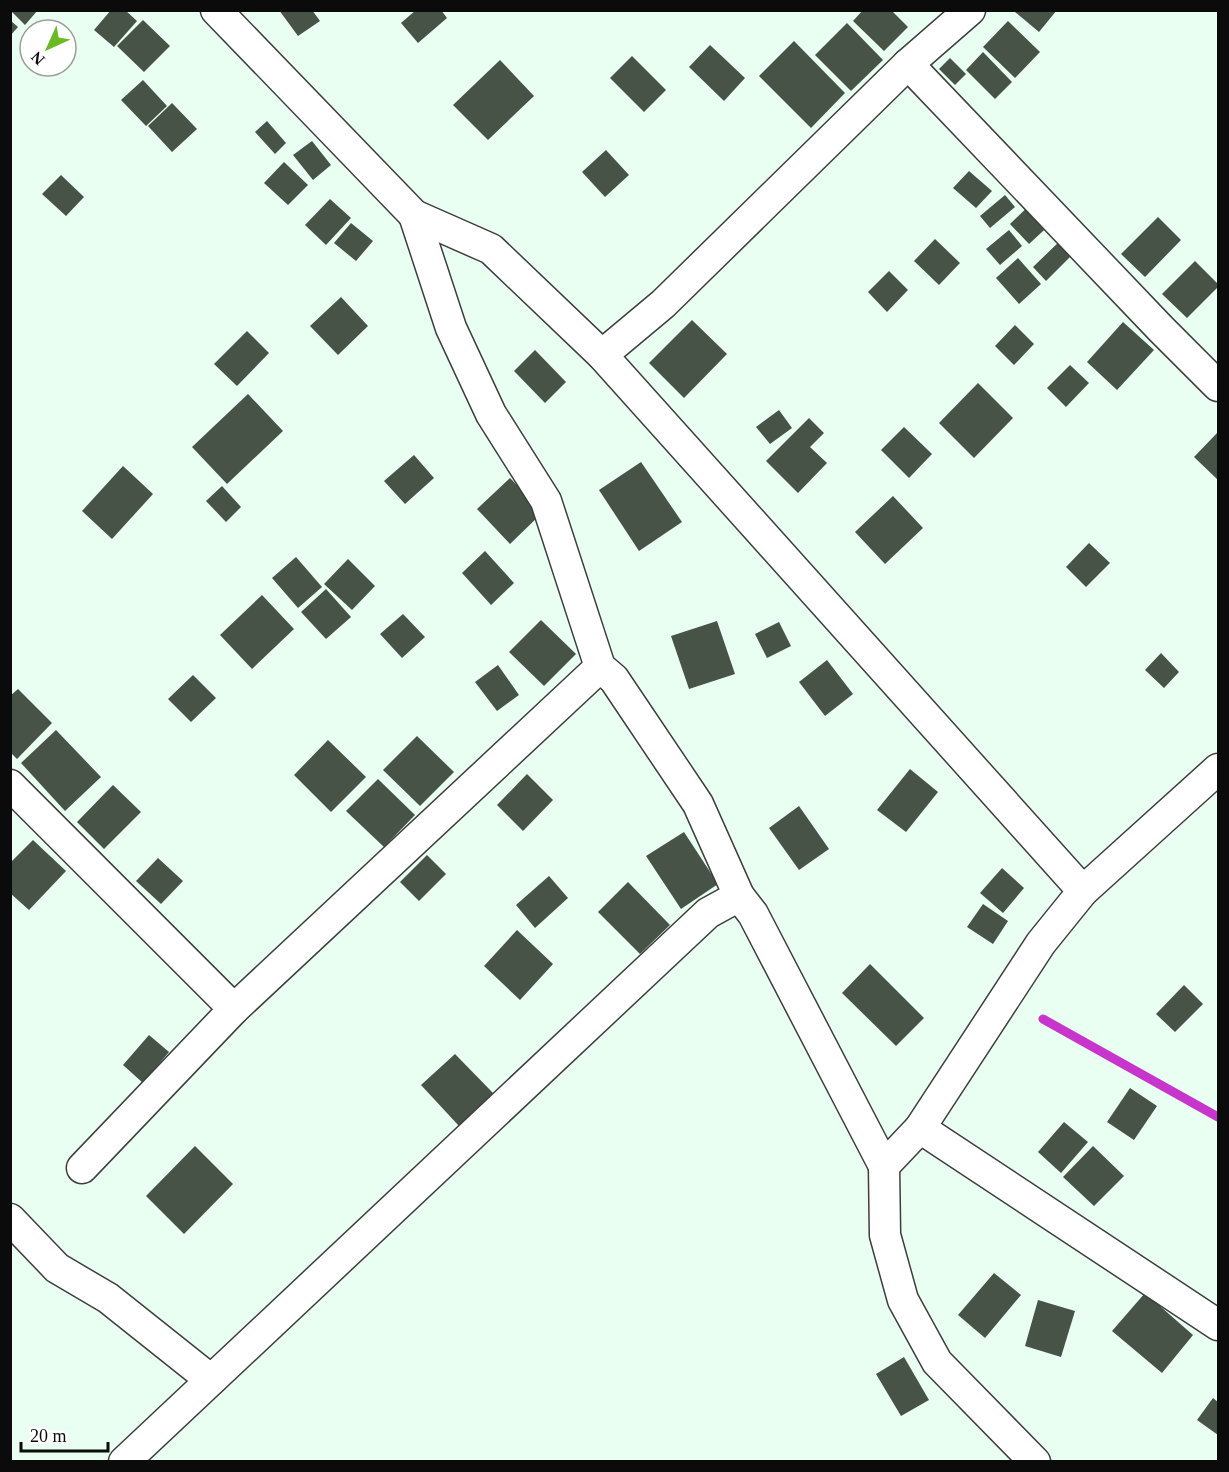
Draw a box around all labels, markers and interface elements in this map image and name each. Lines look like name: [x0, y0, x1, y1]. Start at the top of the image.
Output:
north arrow: [18, 18, 78, 78]
text: N: [27, 48, 48, 68]
scale bar: [21, 1415, 108, 1453]
text: 20 m: [30, 1426, 67, 1446]

